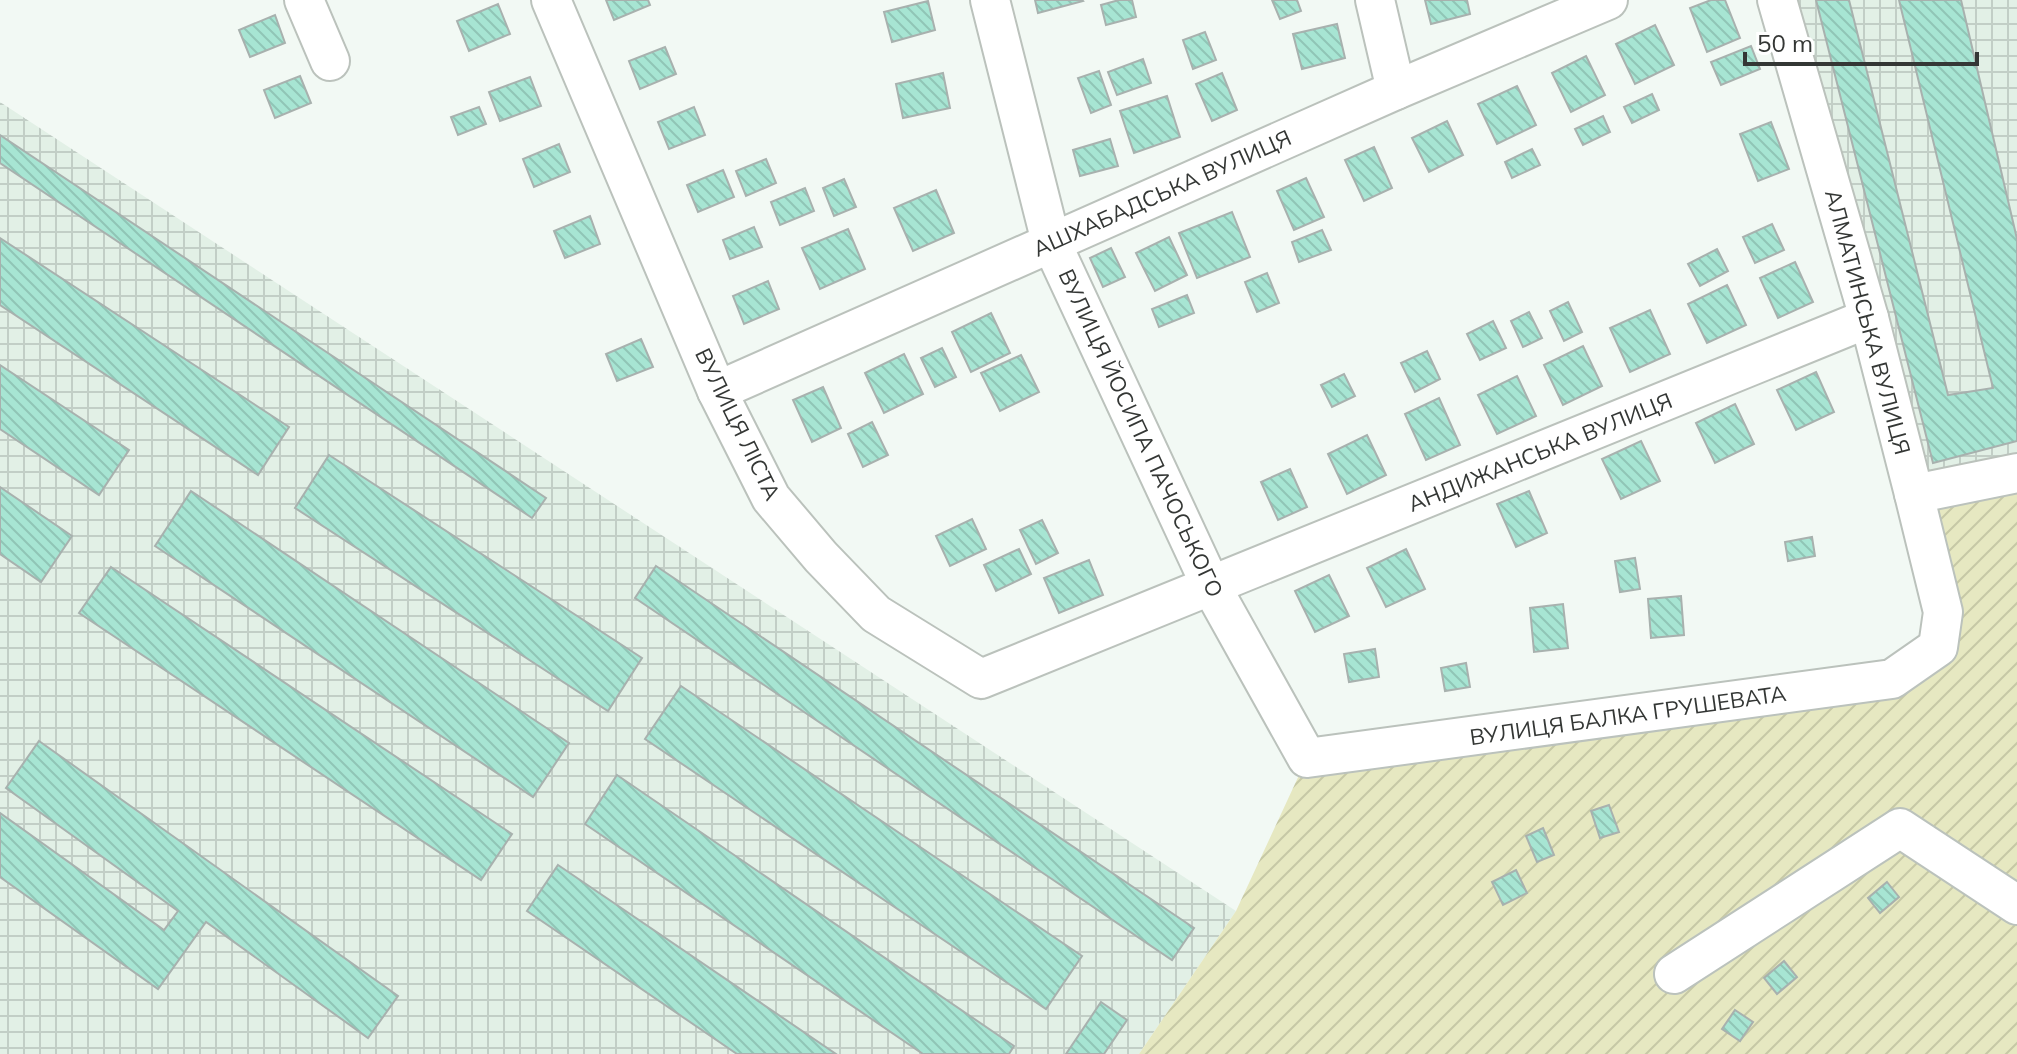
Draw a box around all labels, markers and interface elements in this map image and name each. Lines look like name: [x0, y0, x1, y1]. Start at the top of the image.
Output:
scale bar: [1745, 16, 1977, 66]
text: 50 m: [1757, 28, 1813, 58]
street label: АШХАБАДСЬКА ВУЛИЦЯ: [1029, 123, 1295, 263]
street label: АЛМАТИНСЬКА ВУЛИЦЯ: [1819, 186, 1917, 458]
street label: ВУЛИЦЯ ЙОСИПА ПАЧОСЬКОГО: [1052, 264, 1230, 602]
street label: ВУЛИЦЯ ЛІСТА: [689, 343, 787, 505]
street label: АНДИЖАНСЬКА ВУЛИЦЯ: [1404, 386, 1676, 518]
street label: ВУЛИЦЯ БАЛКА ГРУШЕВАТА: [1468, 679, 1788, 751]

